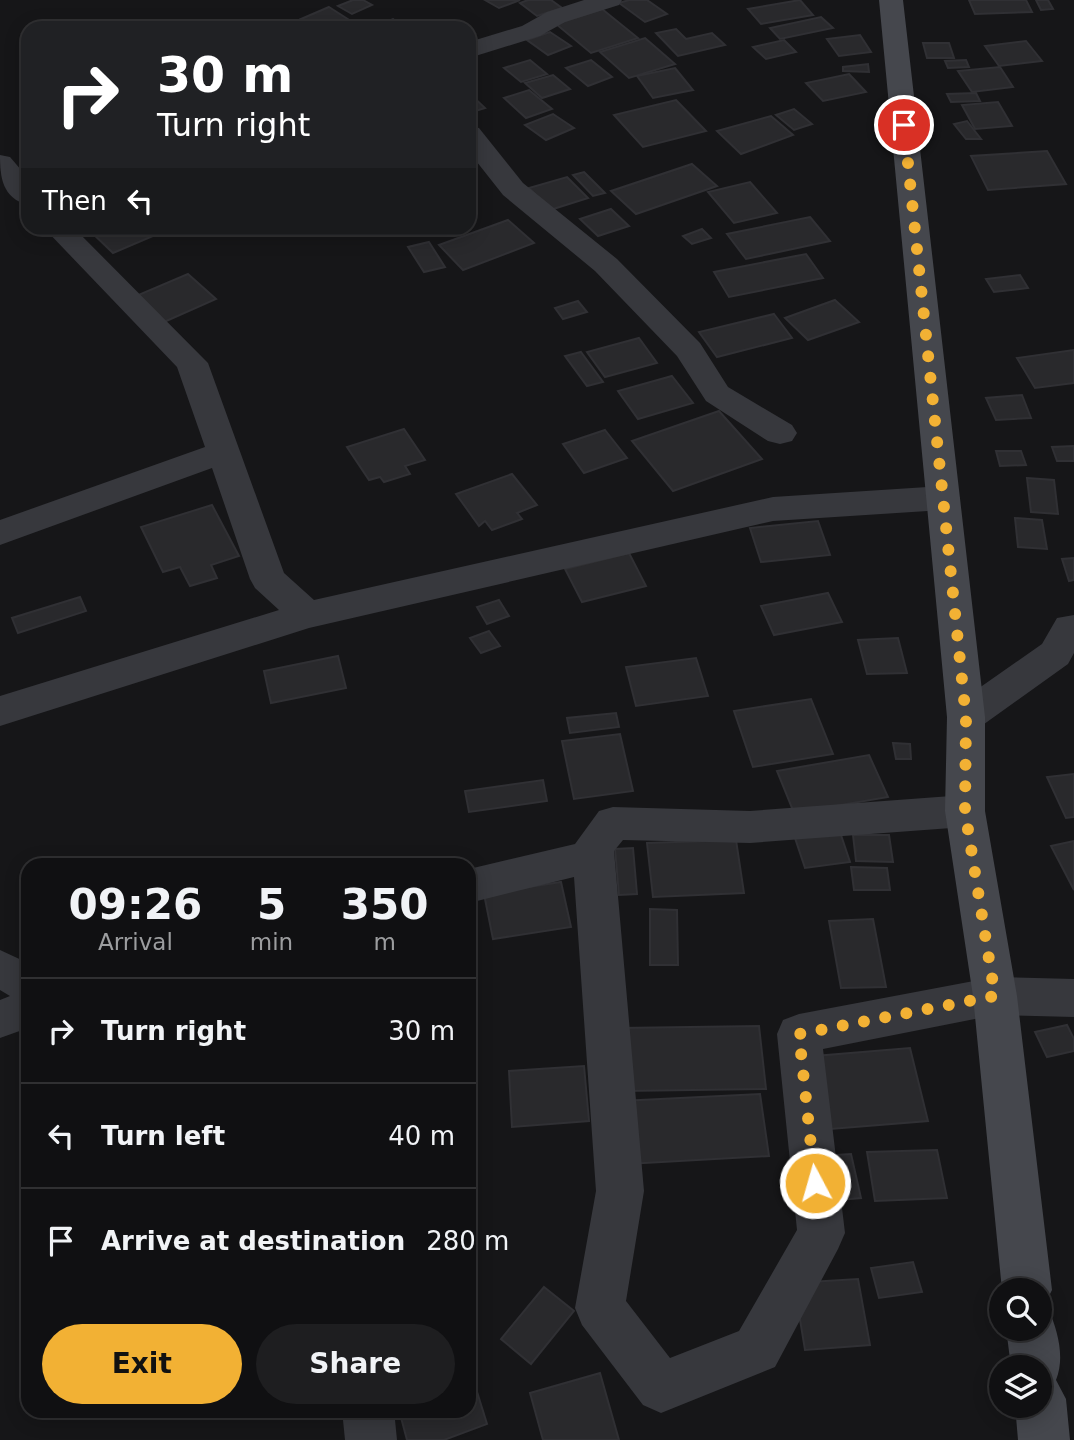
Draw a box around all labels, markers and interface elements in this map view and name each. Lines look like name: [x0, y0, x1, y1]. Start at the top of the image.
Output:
text: 30 m: [157, 47, 293, 104]
icon: right: [42, 49, 133, 140]
pin: [874, 95, 934, 155]
text: Turn right: [157, 106, 310, 144]
icon: arrive: [885, 106, 923, 144]
icon: left: [121, 182, 159, 220]
text: Then: [42, 186, 107, 216]
text: 09:26: [69, 880, 202, 929]
text: 5: [257, 880, 286, 929]
text: 350: [341, 880, 428, 929]
text: Arrival: [98, 929, 173, 955]
text: min: [250, 929, 293, 955]
text: m: [373, 929, 396, 955]
icon: right: [42, 1012, 80, 1050]
text: Turn right: [101, 1016, 246, 1046]
text: 30 m: [388, 1016, 455, 1046]
icon: left: [42, 1117, 80, 1155]
text: Turn left: [101, 1121, 225, 1151]
text: 40 m: [388, 1121, 455, 1151]
position arrow: [778, 1146, 852, 1220]
icon: arrive: [42, 1222, 80, 1260]
text: Arrive at destination: [101, 1226, 405, 1256]
text: 280 m: [426, 1226, 509, 1256]
map controls: [989, 1278, 1052, 1418]
button: search: [989, 1278, 1052, 1341]
button: Exit: [42, 1324, 242, 1404]
button: Share: [256, 1324, 455, 1404]
button: layers: [989, 1355, 1052, 1418]

